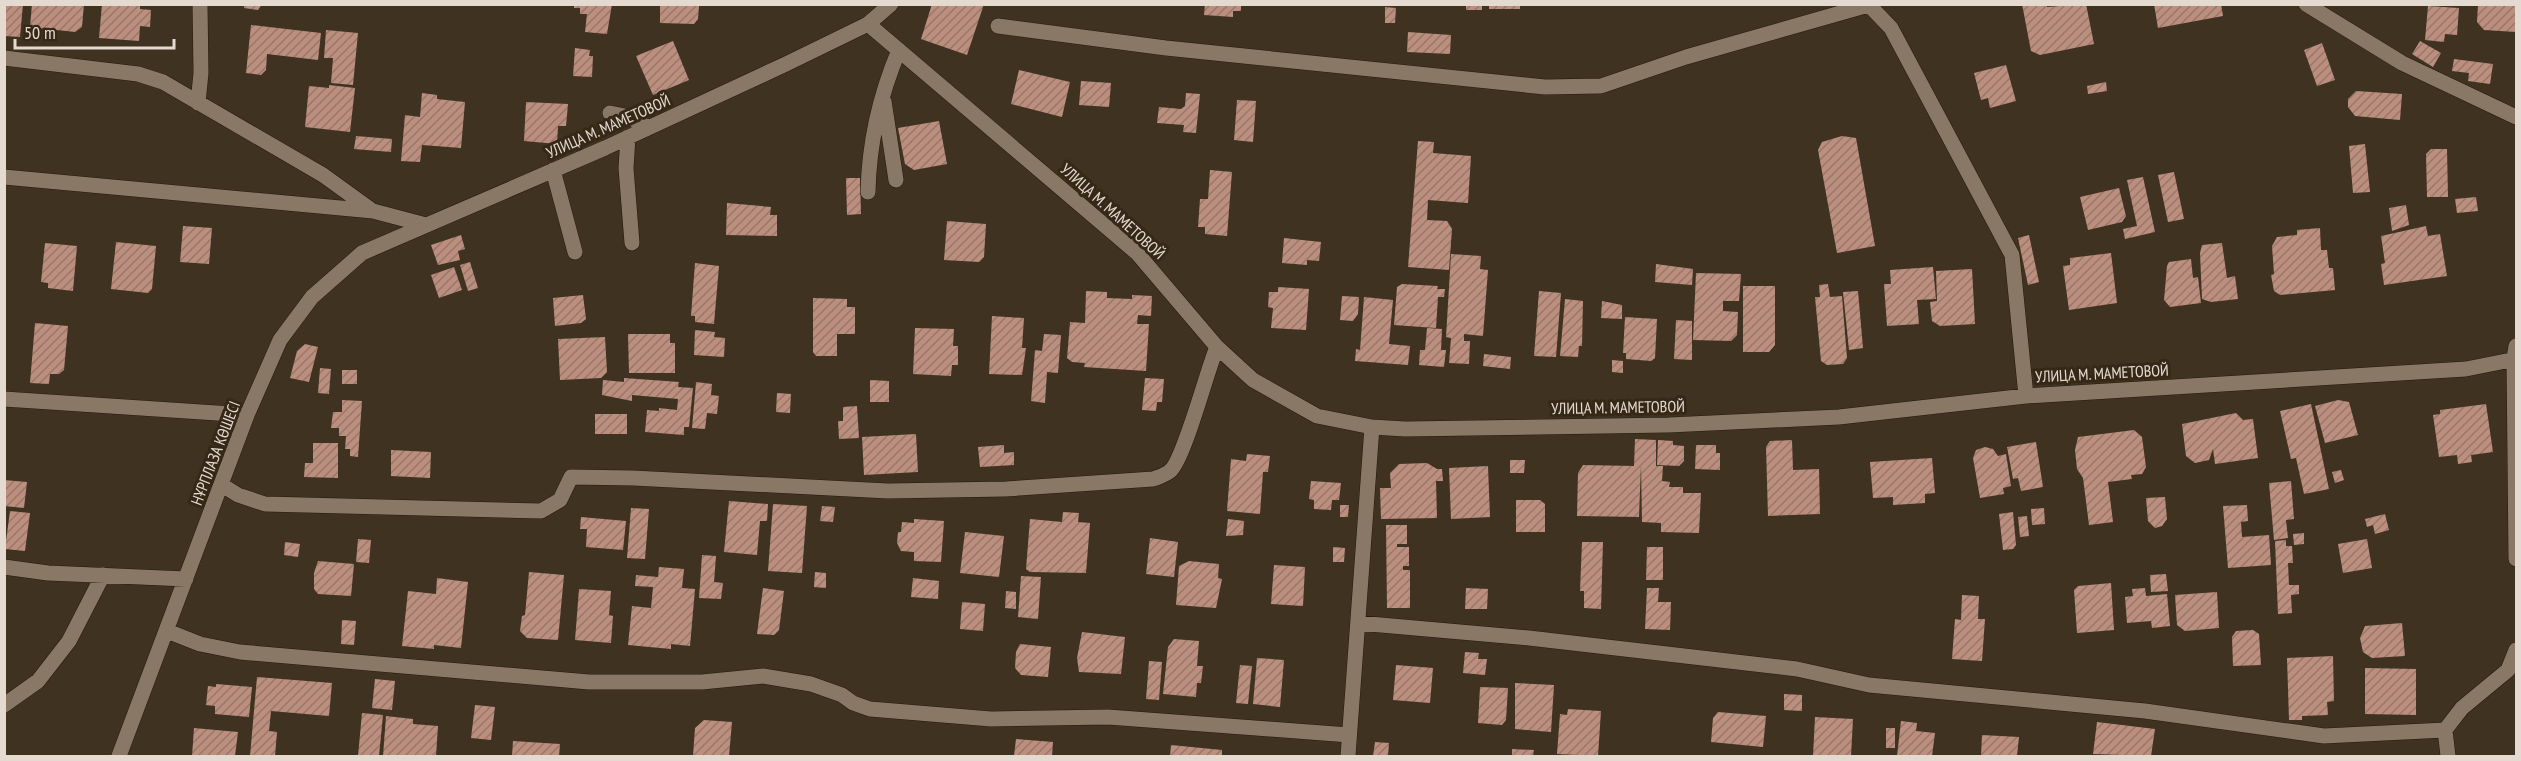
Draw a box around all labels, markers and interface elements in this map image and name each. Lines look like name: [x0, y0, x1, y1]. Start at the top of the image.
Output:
scale bar: [15, 12, 174, 50]
text: 50 m: [24, 21, 56, 44]
street label: УЛИЦА М. МАМЕТОВОЙ: [543, 90, 673, 162]
street label: УЛИЦА М. МАМЕТОВОЙ: [1057, 159, 1169, 263]
street label: УЛИЦА М. МАМЕТОВОЙ: [2035, 360, 2169, 386]
street label: УЛИЦА М. МАМЕТОВОЙ: [1551, 396, 1685, 418]
street label: НҰРПЛАЗА КӨШЕСІ: [186, 398, 244, 508]

